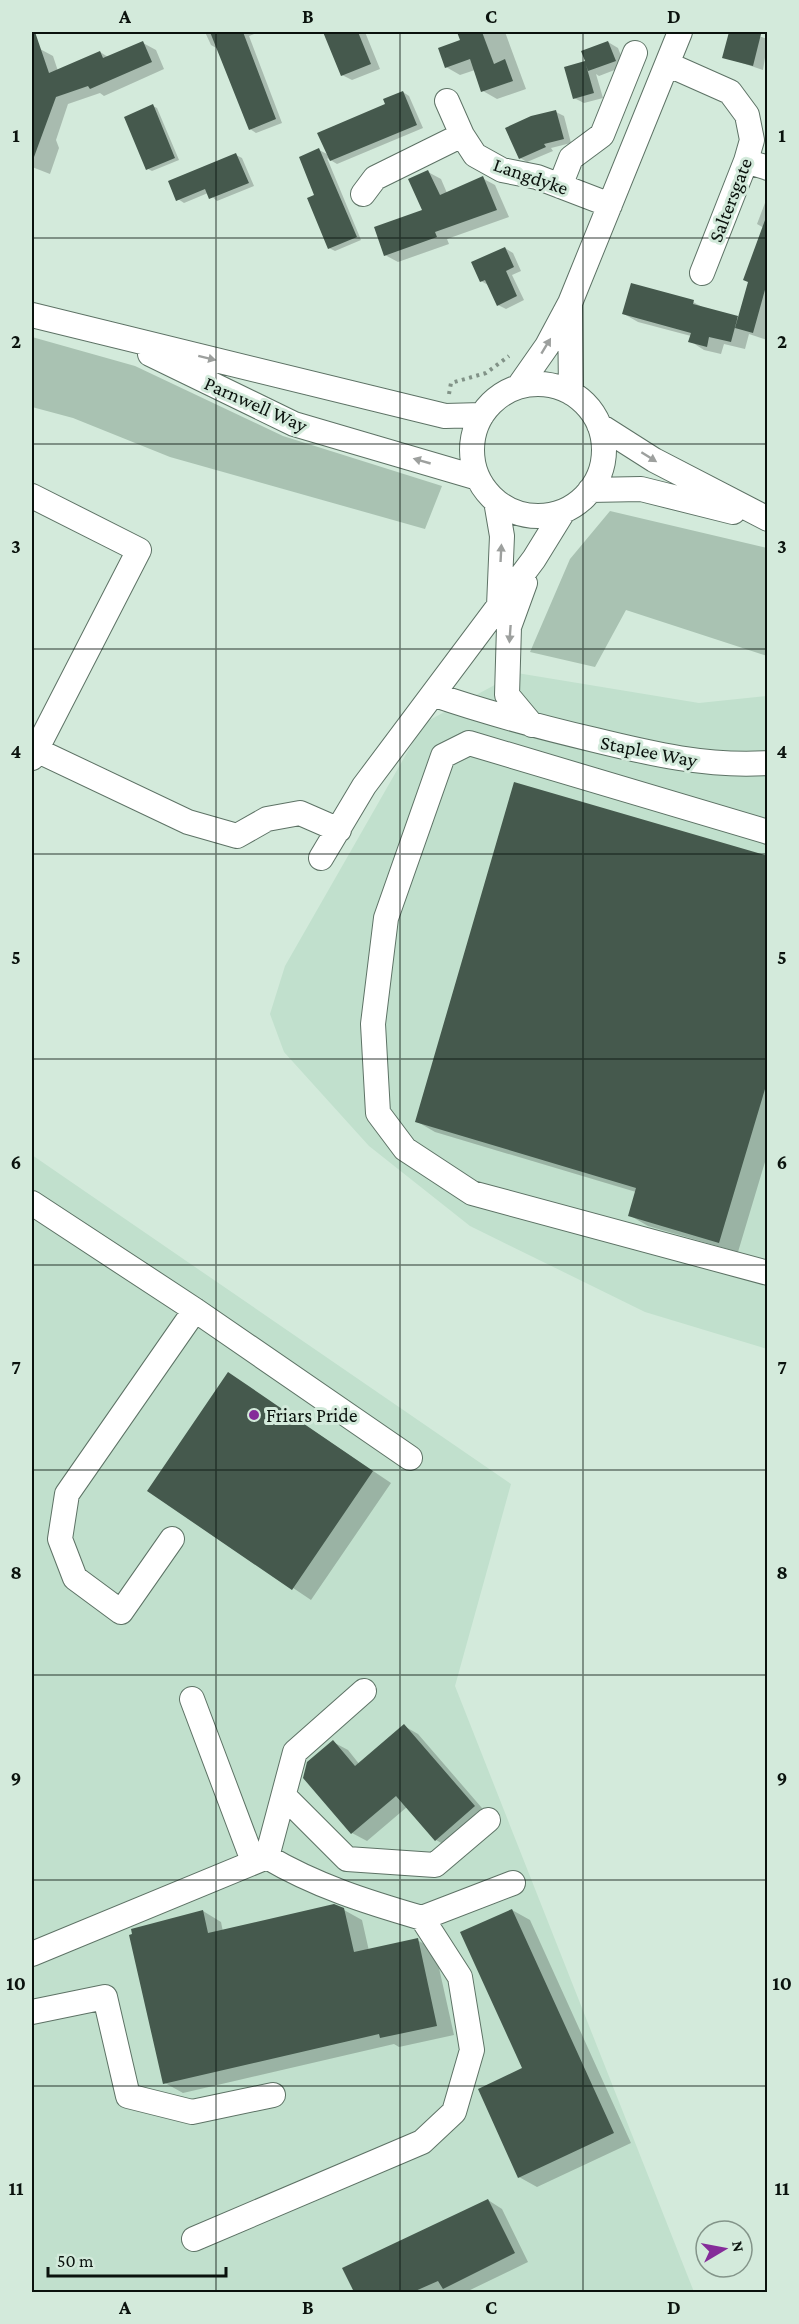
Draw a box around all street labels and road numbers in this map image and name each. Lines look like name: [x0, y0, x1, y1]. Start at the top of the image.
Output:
street label: Langdyke: [490, 153, 571, 200]
street label: Saltersgate: [704, 155, 757, 245]
street label: Parnwell Way: [201, 372, 312, 438]
street label: Staplee Way: [599, 731, 700, 772]

